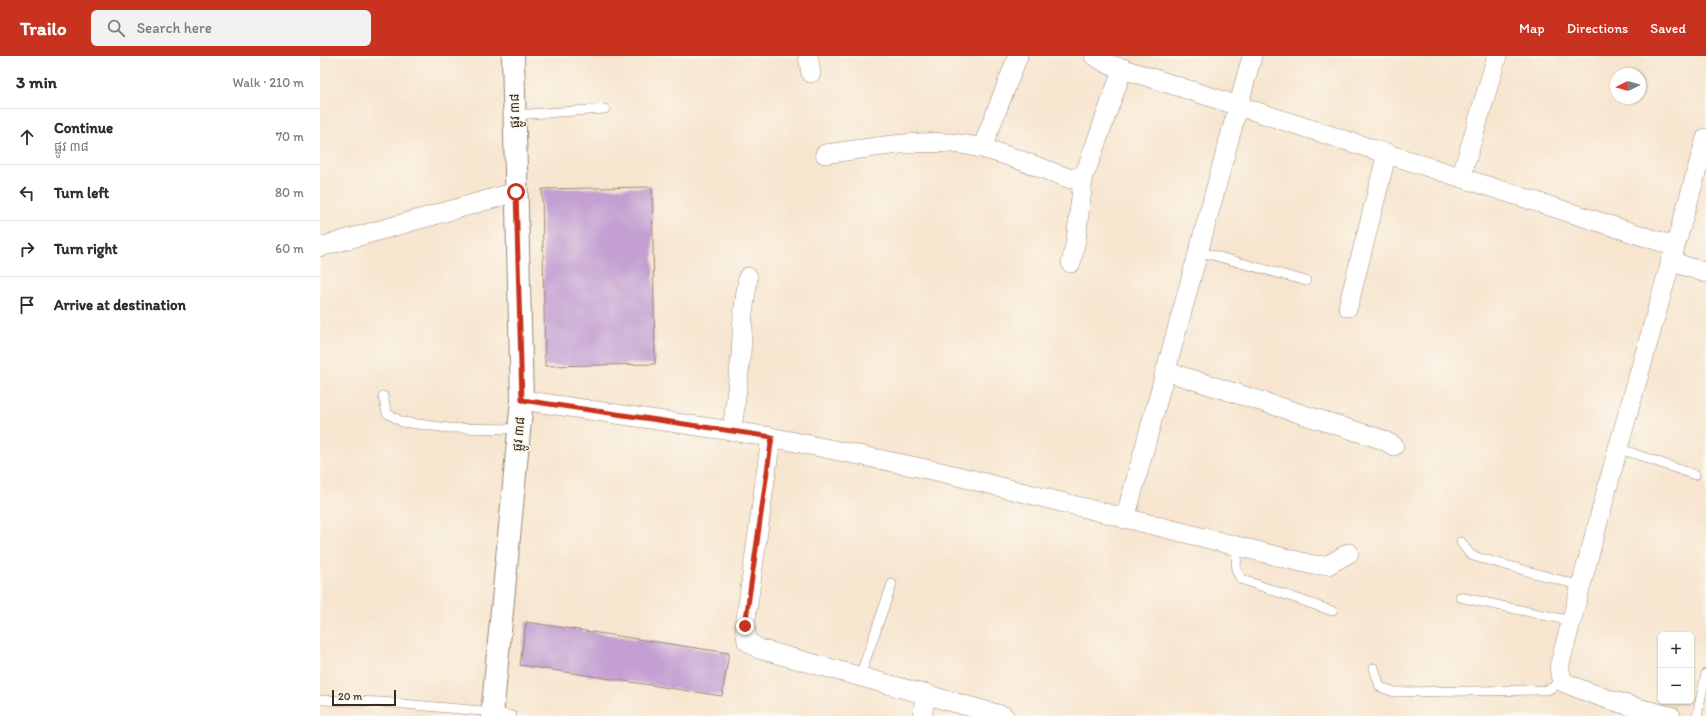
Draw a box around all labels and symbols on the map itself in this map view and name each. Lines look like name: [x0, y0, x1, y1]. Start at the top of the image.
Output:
north arrow: [1610, 68, 1646, 104]
street label: ផ្លូវ ៣៨: [507, 93, 526, 129]
route start: [507, 183, 525, 201]
street label: ផ្លូវ ៣៨: [510, 416, 531, 452]
route end: [736, 617, 754, 635]
scale bar: [332, 688, 396, 707]

